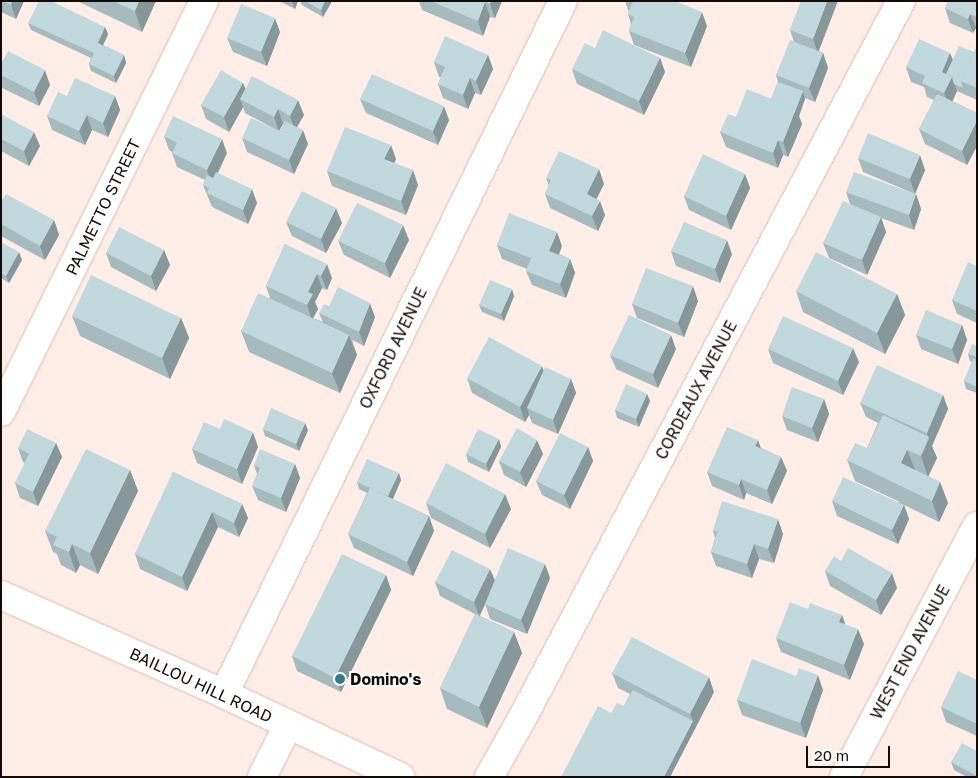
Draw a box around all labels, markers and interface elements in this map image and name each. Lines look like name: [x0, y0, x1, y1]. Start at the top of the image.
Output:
street label: PALMETTO STREET: [62, 136, 144, 278]
street label: OXFORD AVENUE: [355, 284, 431, 412]
street label: CORDEAUX AVENUE: [651, 317, 741, 463]
street label: WEST END AVENUE: [866, 581, 954, 723]
street label: BAILLOU HILL ROAD: [127, 644, 275, 726]
place label: Domino's: [350, 669, 421, 689]
marker: Domino's: [334, 673, 346, 685]
scale bar: [808, 736, 892, 768]
text: 20 m: [814, 746, 849, 764]

